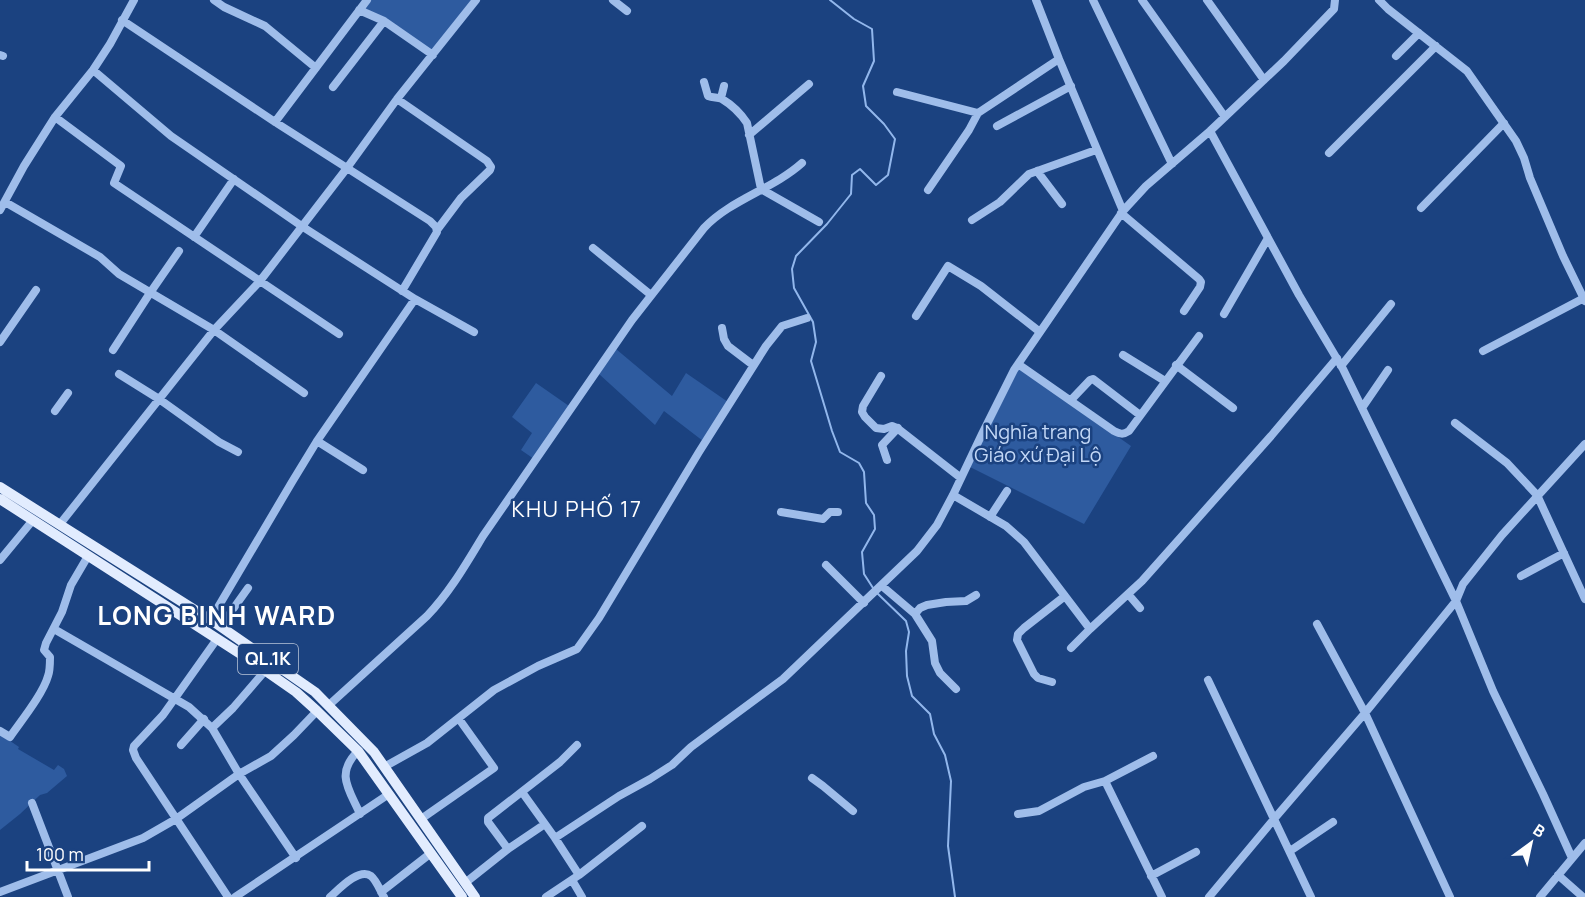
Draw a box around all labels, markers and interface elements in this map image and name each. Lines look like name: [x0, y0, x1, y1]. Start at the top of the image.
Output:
park label: Nghĩa trang Giáo xứ Đại Lộ: [974, 418, 1102, 468]
district label: KHU PHỐ 17: [511, 493, 643, 524]
district label: LONG BINH WARD: [97, 597, 337, 633]
road number: QL.1K: [238, 644, 298, 674]
north arrow: [1501, 813, 1561, 873]
text: B: [1529, 818, 1549, 842]
scale bar: [27, 834, 148, 872]
text: 100 m: [36, 842, 84, 866]

